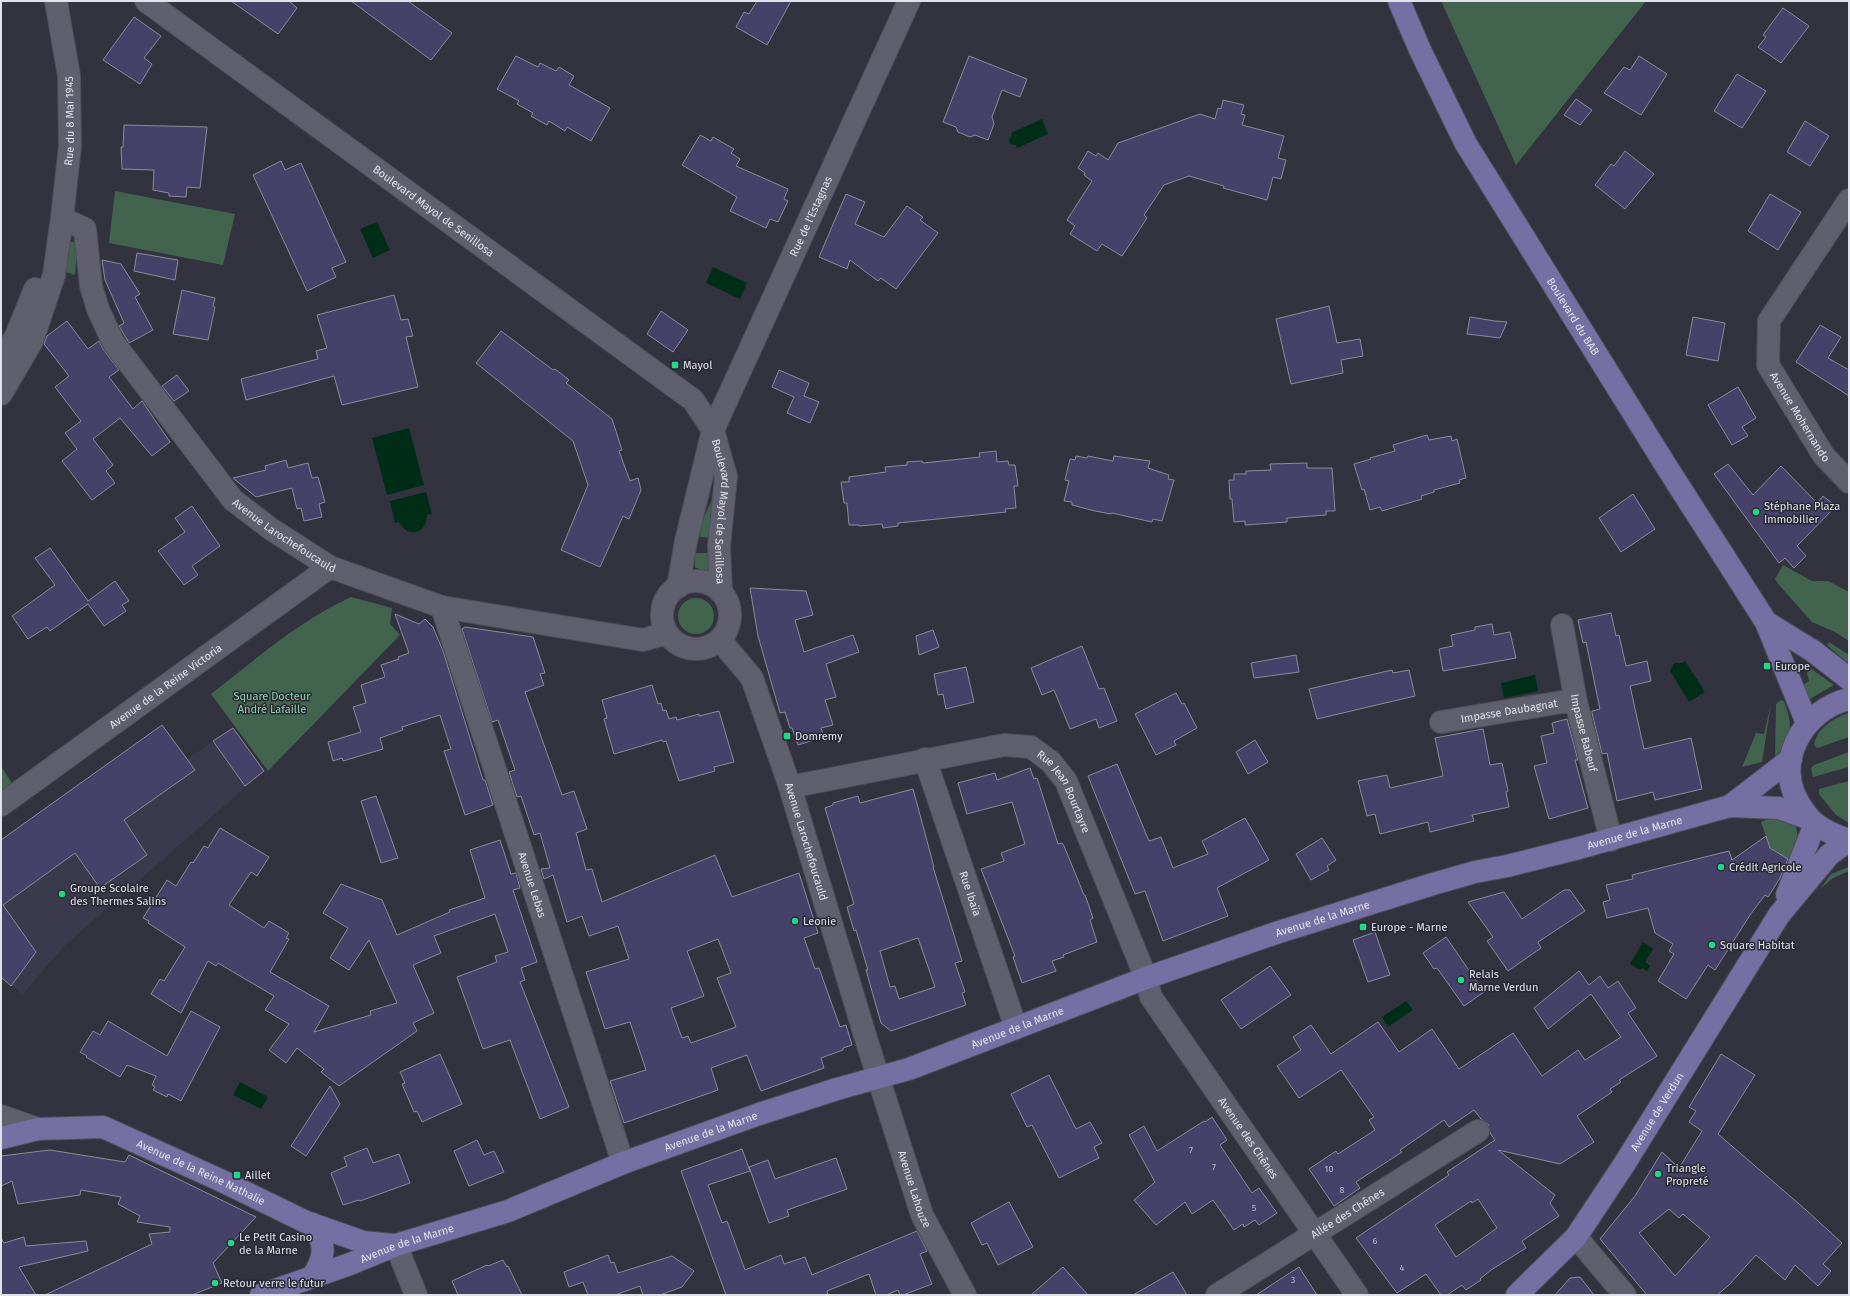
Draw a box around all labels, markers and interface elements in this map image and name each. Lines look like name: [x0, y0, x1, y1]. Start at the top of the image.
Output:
street label: Rue du 8 Mai 1945: [62, 76, 77, 166]
street label: Boulevard Mayol de Senillosa: [370, 163, 496, 260]
street label: Rue de l'Estagnas: [787, 174, 835, 259]
street label: Boulevard du BAB: [1544, 276, 1602, 358]
place label: Mayol: [683, 359, 712, 372]
marker: Mayol: [670, 360, 680, 370]
street label: Avenue Mohernando: [1767, 370, 1832, 465]
street label: Boulevard Mayol de Senillosa: [709, 438, 732, 584]
street label: Avenue Larochefoucauld: [230, 496, 338, 576]
place label: Stéphane Plaza Immobilier: [1764, 500, 1840, 526]
marker: Stéphane Plaza Immobilier: [1751, 507, 1761, 517]
street label: Avenue de la Reine Victoria: [107, 641, 225, 732]
place label: Europe: [1775, 660, 1810, 673]
marker: Europe: [1762, 661, 1772, 671]
park label: Square Docteur André Lafaille: [234, 690, 311, 716]
street label: Impasse Babeuf: [1568, 693, 1600, 774]
street label: Impasse Daubagnat: [1460, 697, 1559, 726]
place label: Domremy: [795, 730, 843, 743]
marker: Domremy: [782, 731, 792, 741]
street label: Rue Jean Bourtayre: [1034, 748, 1092, 835]
street label: Avenue Larochefoucauld: [782, 781, 830, 902]
street label: Avenue de la Marne: [1586, 814, 1684, 852]
street label: Avenue Lebas: [515, 850, 549, 919]
place label: Crédit Agricole: [1729, 861, 1801, 874]
marker: Crédit Agricole: [1716, 862, 1726, 872]
street label: Rue Ibaïa: [956, 869, 984, 918]
place label: Groupe Scolaire des Thermes Salins: [70, 882, 166, 908]
marker: Groupe Scolaire des Thermes Salins: [57, 889, 67, 899]
street label: Avenue de la Marne: [1274, 898, 1371, 940]
place label: Leonie: [803, 915, 836, 928]
marker: Leonie: [790, 916, 800, 926]
place label: Europe - Marne: [1371, 921, 1447, 934]
marker: Europe - Marne: [1358, 922, 1368, 932]
place label: Square Habitat: [1720, 939, 1795, 952]
marker: Square Habitat: [1707, 940, 1717, 950]
place label: Relais Marne Verdun: [1469, 968, 1538, 994]
marker: Relais Marne Verdun: [1456, 975, 1466, 985]
street label: Avenue de la Marne: [969, 1004, 1066, 1052]
street label: Avenue de Verdun: [1628, 1070, 1687, 1154]
street label: Avenue des Chênes: [1215, 1095, 1281, 1182]
street label: Avenue de la Marne: [663, 1109, 759, 1155]
street label: Avenue de la Reine Nathalie: [135, 1137, 267, 1208]
house number: 7: [1189, 1145, 1193, 1155]
street label: Avenue Lahouze: [895, 1149, 934, 1230]
house number: 7: [1212, 1162, 1216, 1172]
place label: Triangle Propreté: [1666, 1162, 1709, 1188]
house number: 10: [1325, 1164, 1333, 1174]
place label: Aillet: [245, 1169, 271, 1182]
marker: Triangle Propreté: [1653, 1169, 1663, 1179]
marker: Aillet: [232, 1170, 242, 1180]
house number: 8: [1340, 1185, 1345, 1195]
street label: Allée des Chênes: [1308, 1186, 1387, 1241]
house number: 5: [1252, 1203, 1257, 1213]
street label: Avenue de la Marne: [358, 1222, 456, 1266]
place label: Le Petit Casino de la Marne: [239, 1231, 312, 1257]
house number: 6: [1373, 1236, 1378, 1246]
marker: Le Petit Casino de la Marne: [226, 1238, 236, 1248]
house number: 4: [1400, 1263, 1405, 1273]
house number: 3: [1291, 1275, 1295, 1285]
place label: Retour verre le futur: [223, 1277, 325, 1290]
marker: Retour verre le futur: [210, 1278, 220, 1288]

